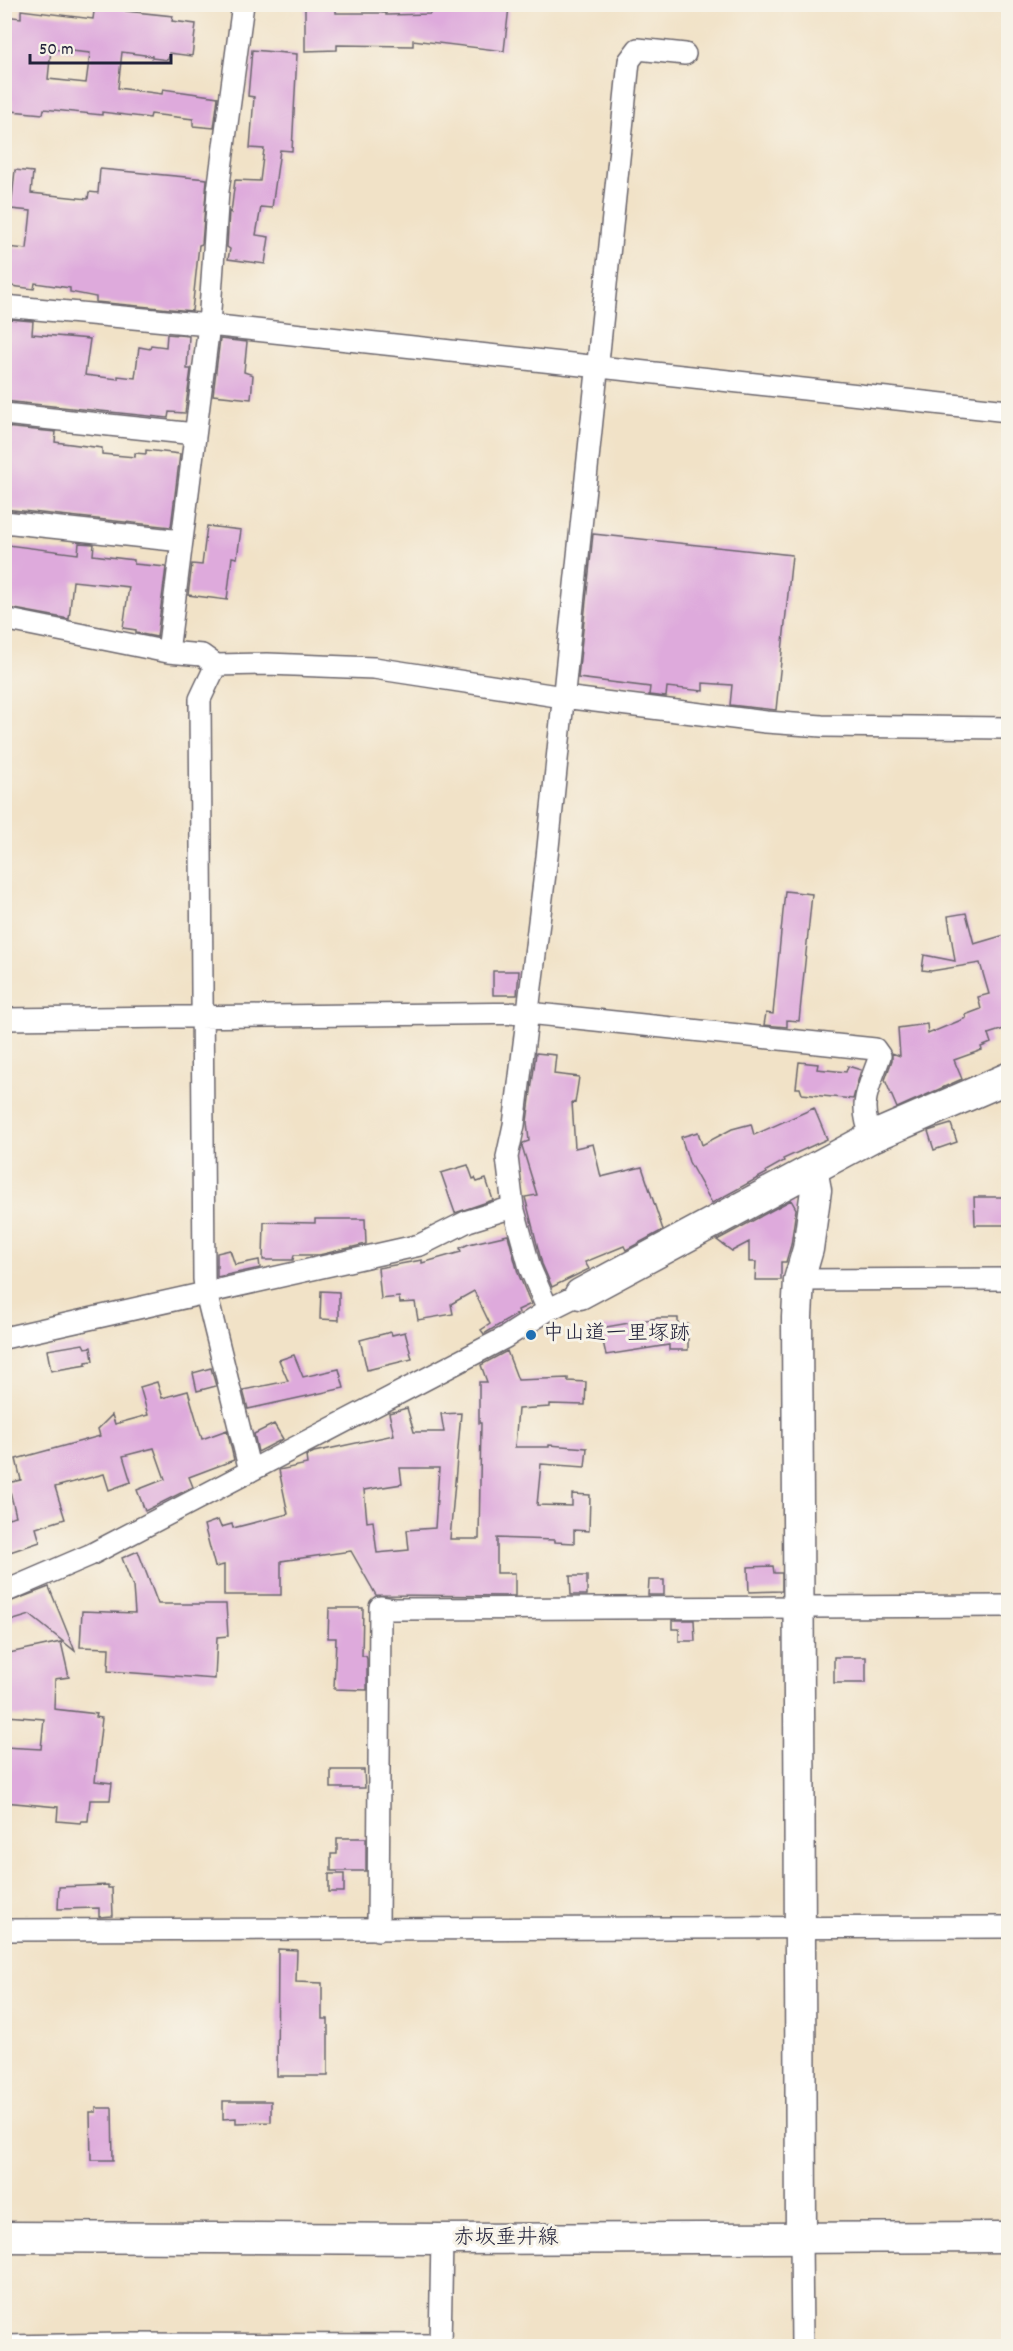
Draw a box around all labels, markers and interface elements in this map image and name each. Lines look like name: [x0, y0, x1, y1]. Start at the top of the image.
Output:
scale bar: [30, 27, 171, 65]
text: 50 m: [39, 38, 74, 63]
place label: 中山道一里塚跡: [543, 1320, 690, 1350]
marker: 中山道一里塚跡: [524, 1328, 538, 1342]
street label: 赤坂垂井線: [454, 2224, 559, 2254]

